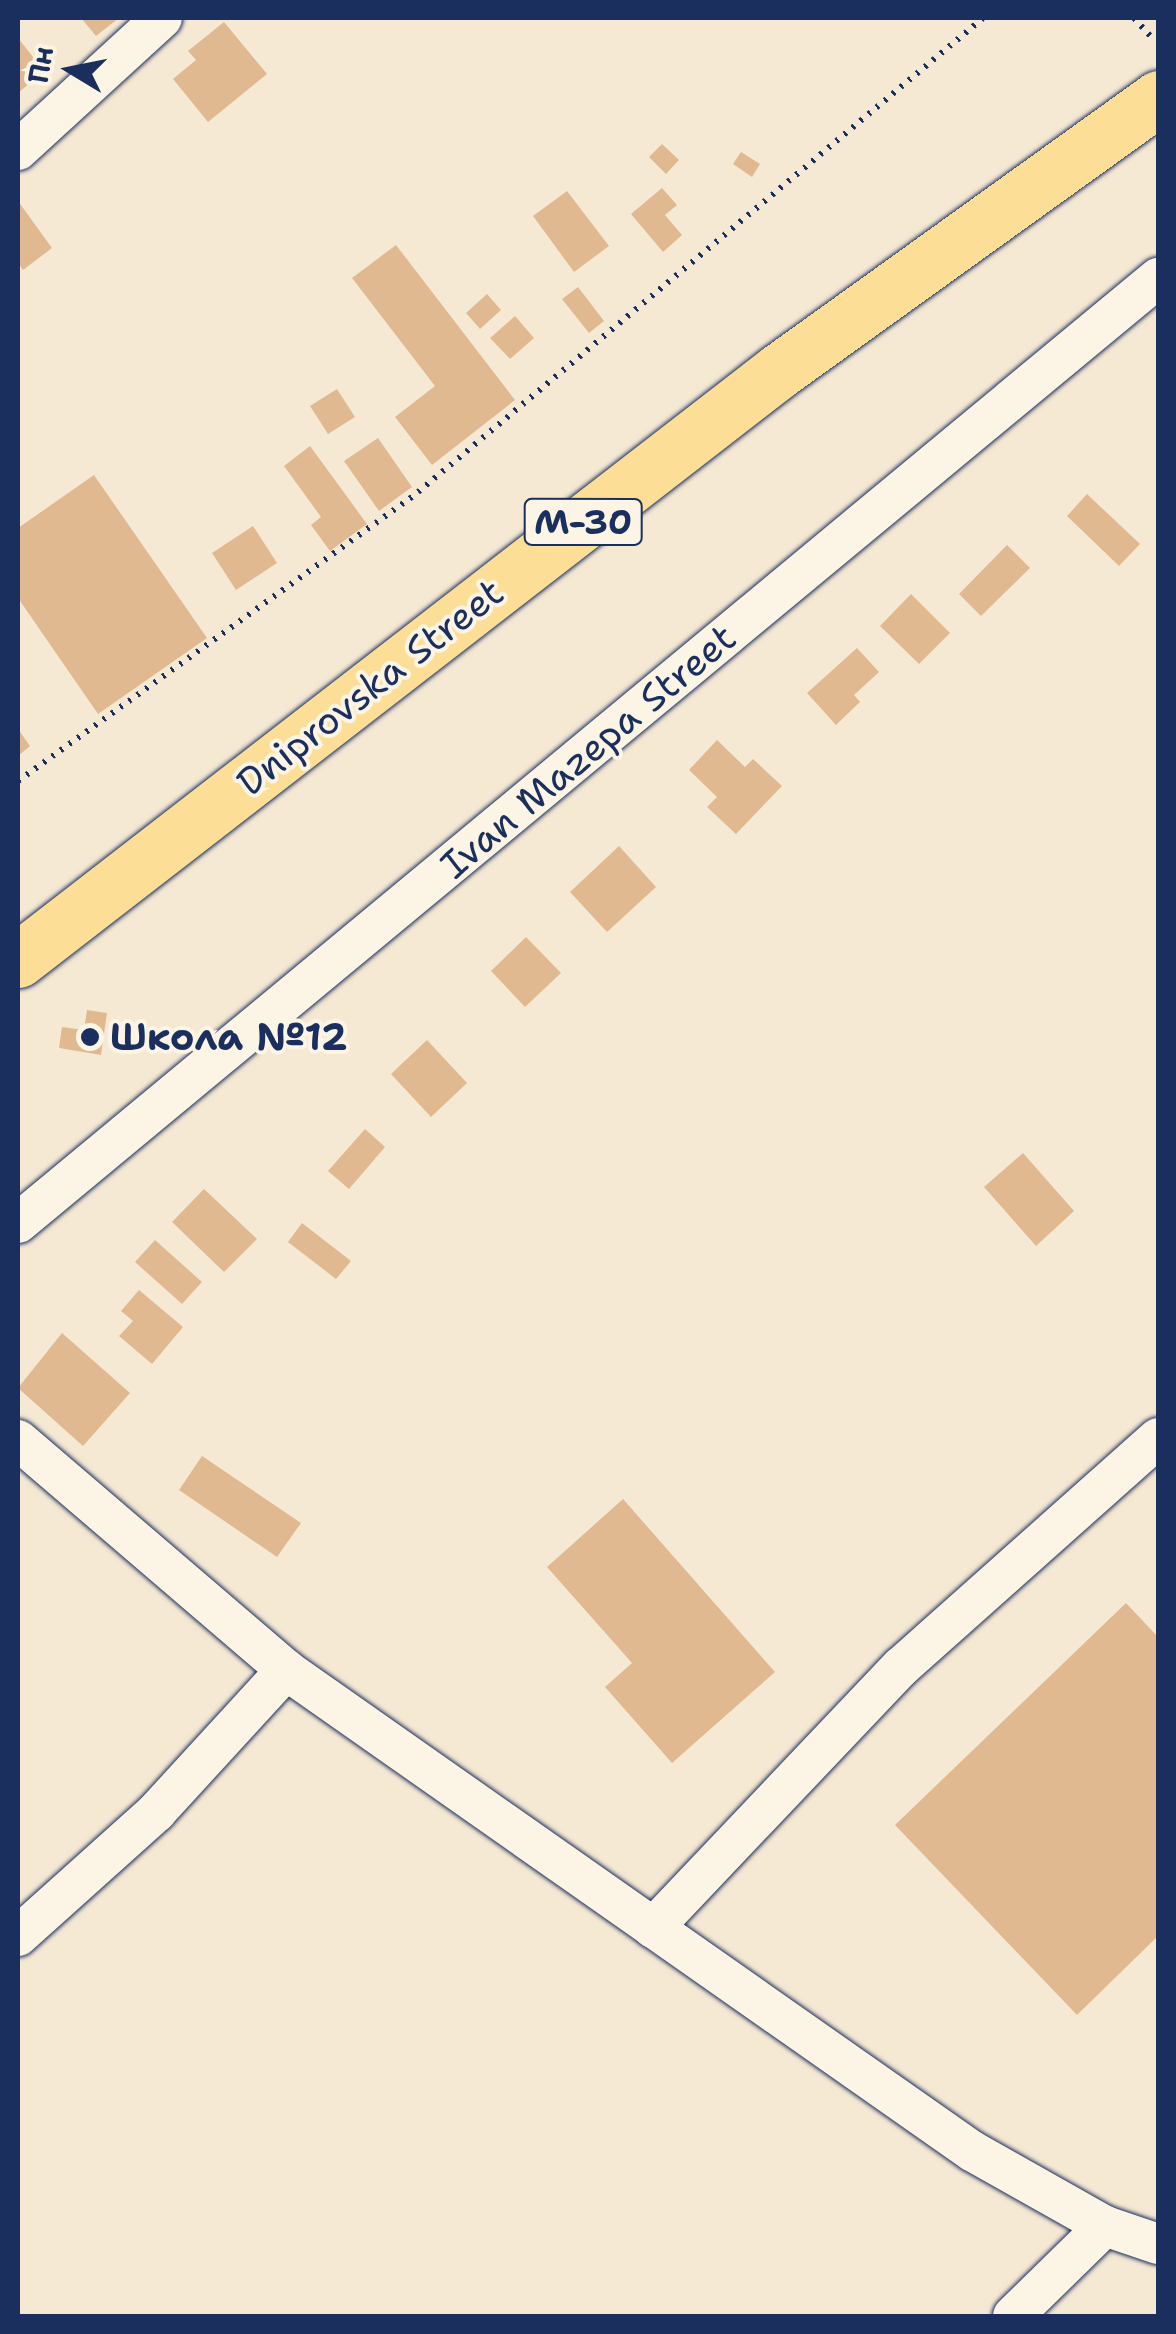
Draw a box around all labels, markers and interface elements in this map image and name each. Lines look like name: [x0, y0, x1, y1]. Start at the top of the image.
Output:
north arrow: [20, 20, 120, 120]
text: Пн: [19, 43, 62, 86]
road number: М-30: [523, 492, 643, 552]
street label: Dniprovska Street: [228, 569, 512, 805]
street label: Ivan Mazepa Street: [431, 614, 745, 888]
place label: Школа №12: [110, 1014, 347, 1060]
marker: Школа №12: [79, 1026, 101, 1048]

